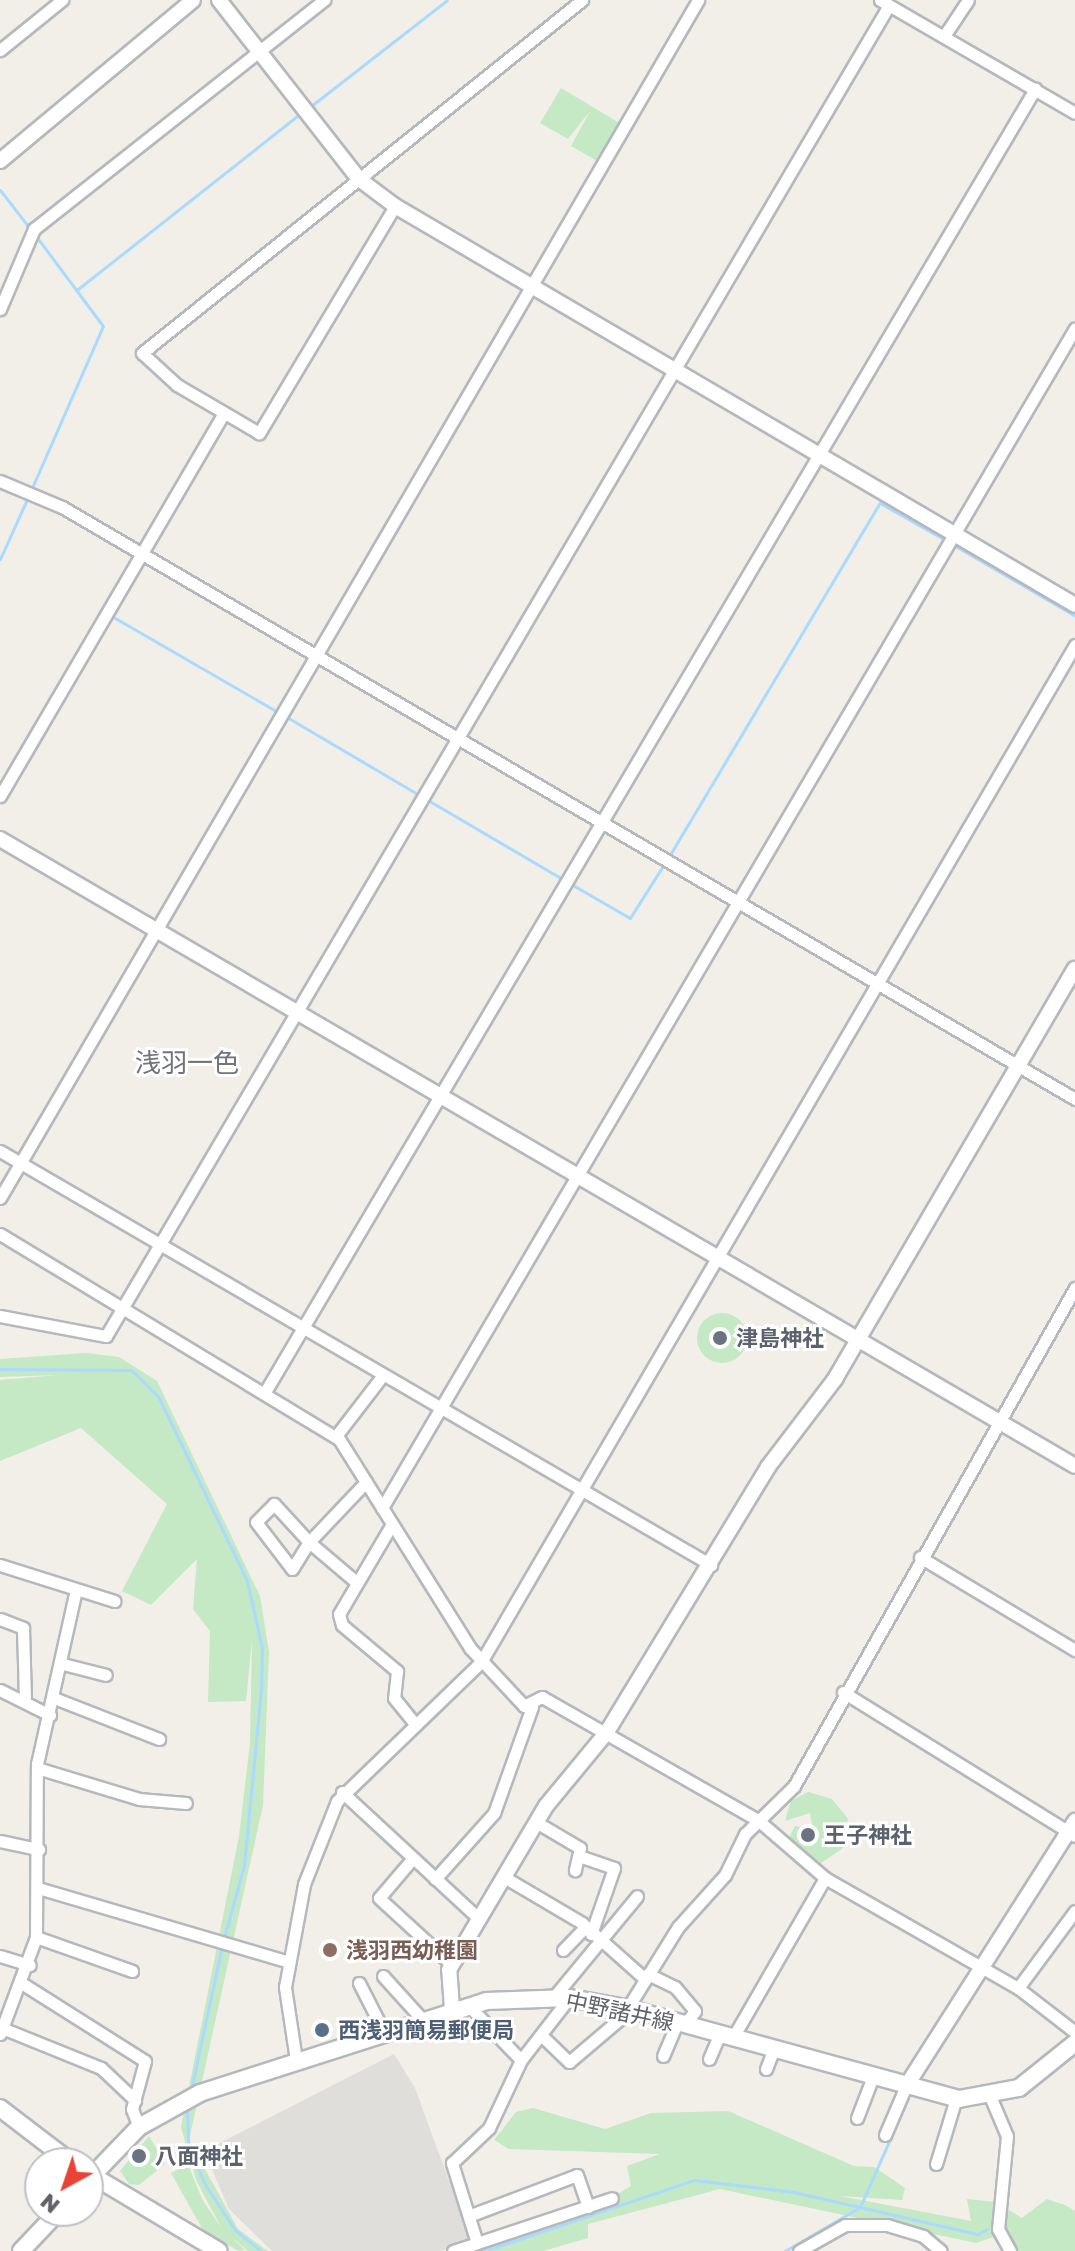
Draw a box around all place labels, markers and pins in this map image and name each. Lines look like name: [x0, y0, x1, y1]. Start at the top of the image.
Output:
place label: 津島神社: [736, 1325, 824, 1351]
marker: 津島神社: [711, 1329, 729, 1347]
place label: 王子神社: [824, 1822, 912, 1848]
marker: 王子神社: [799, 1826, 817, 1844]
place label: 浅羽西幼稚園: [346, 1937, 478, 1963]
marker: 浅羽西幼稚園: [321, 1941, 339, 1959]
place label: 西浅羽簡易郵便局: [338, 2017, 514, 2043]
marker: 西浅羽簡易郵便局: [313, 2021, 331, 2039]
place label: 八面神社: [155, 2143, 243, 2169]
marker: 八面神社: [130, 2147, 148, 2165]

